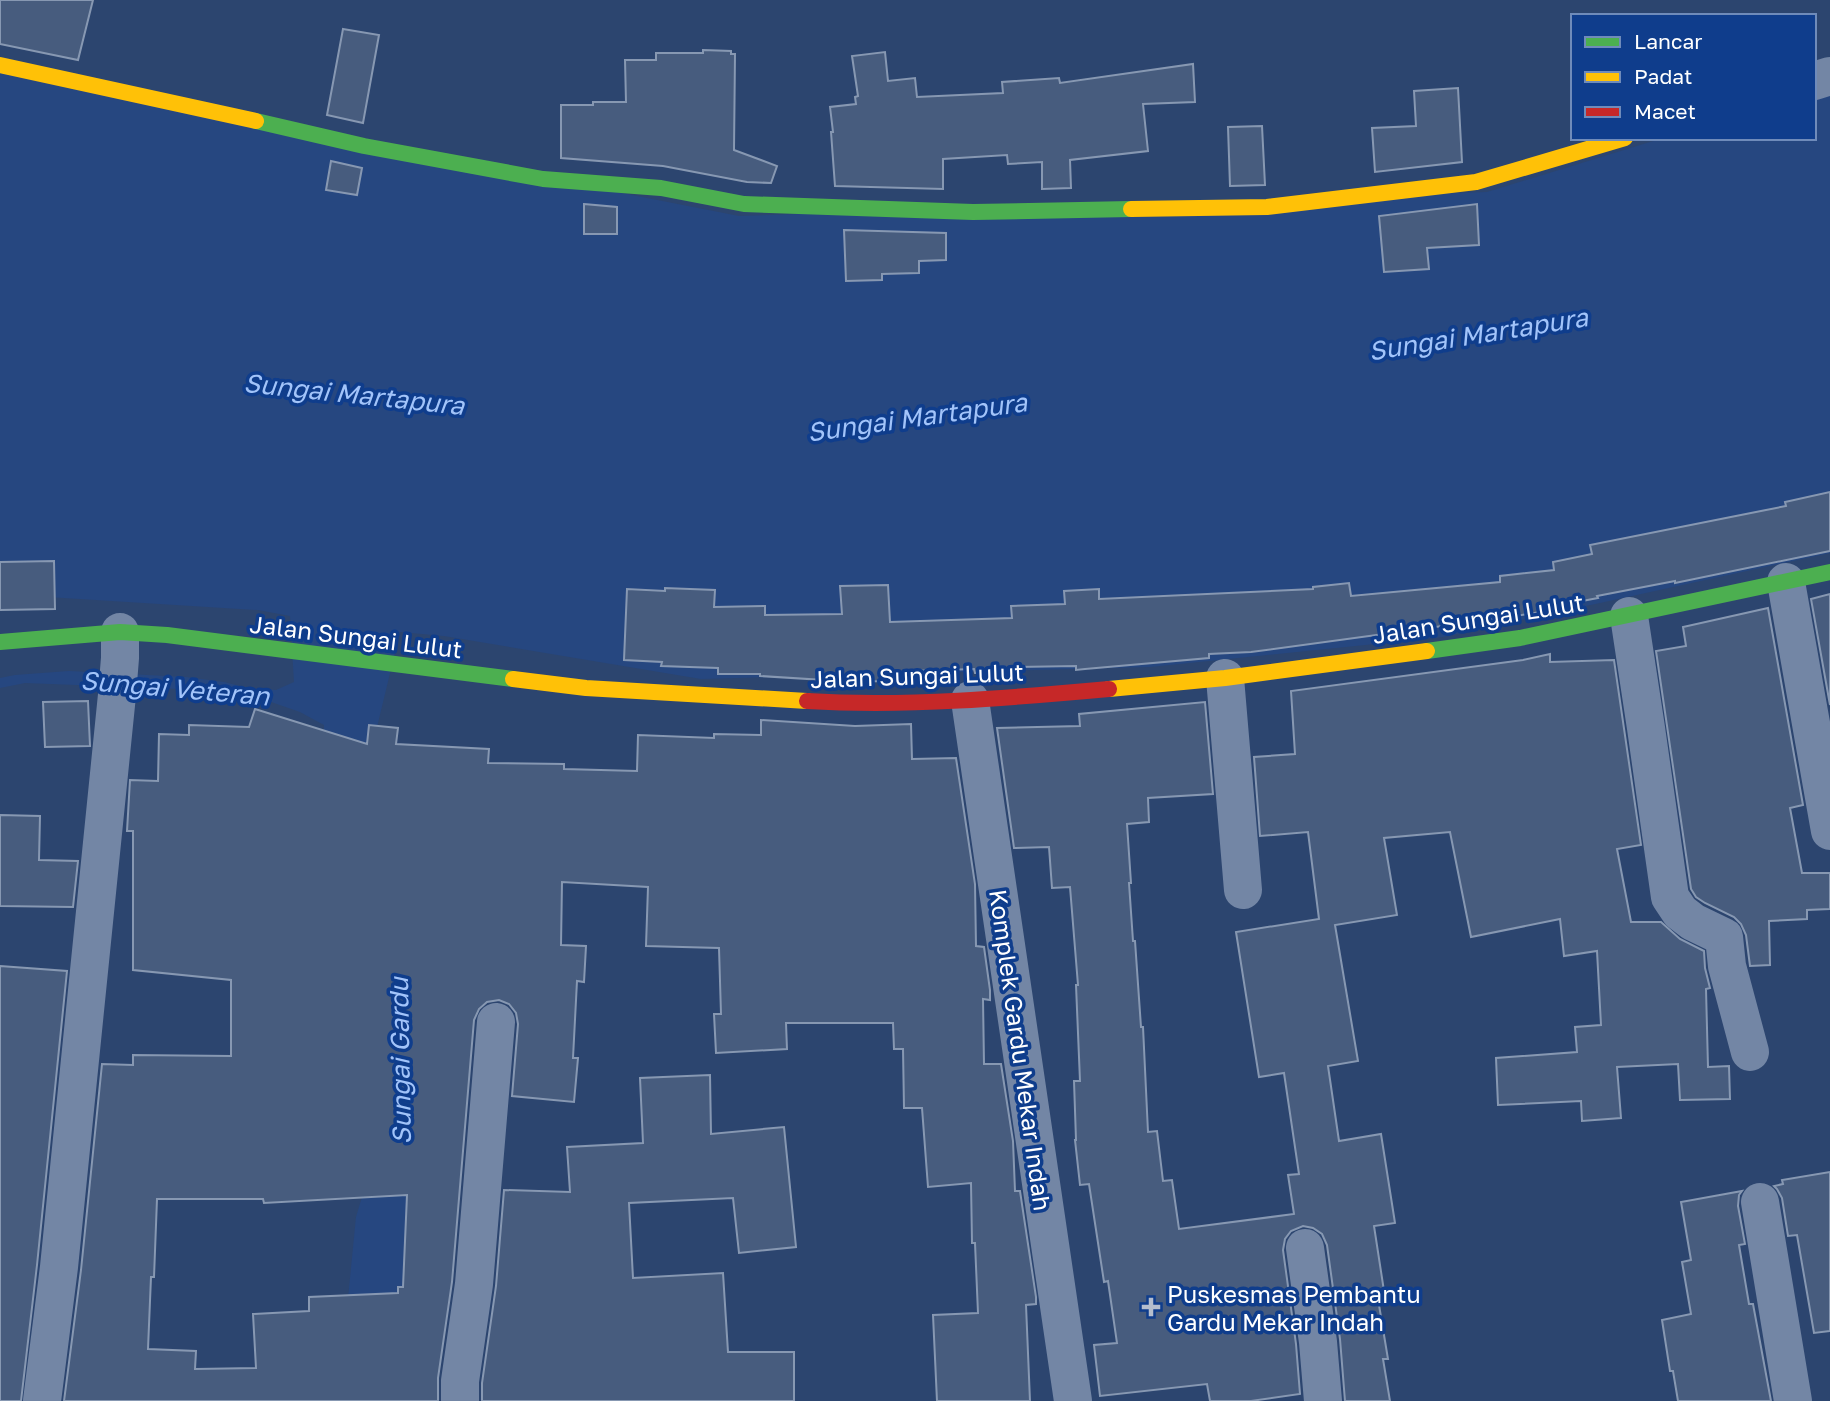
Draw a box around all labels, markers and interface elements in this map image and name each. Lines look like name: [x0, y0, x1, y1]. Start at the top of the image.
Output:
legend: [1571, 14, 1816, 140]
text: Lancar: [1634, 28, 1702, 54]
text: Padat: [1634, 63, 1692, 89]
text: Macet: [1634, 98, 1696, 124]
water label: Sungai Martapura: [1366, 301, 1591, 367]
water label: Sungai Martapura: [242, 367, 467, 421]
water label: Sungai Martapura: [805, 386, 1030, 448]
street label: Jalan Sungai Lulut: [1370, 587, 1586, 649]
street label: Jalan Sungai Lulut: [248, 609, 464, 663]
street label: Jalan Sungai Lulut: [810, 657, 1024, 693]
water label: Sungai Veteran: [79, 664, 272, 712]
street label: Komplek Gardu Mekar Indah: [984, 887, 1058, 1213]
water label: Sungai Gardu: [383, 975, 417, 1145]
place label: Puskesmas Pembantu Gardu Mekar Indah: [1167, 1279, 1421, 1336]
marker: Puskesmas Pembantu Gardu Mekar Indah: [1141, 1297, 1161, 1317]

